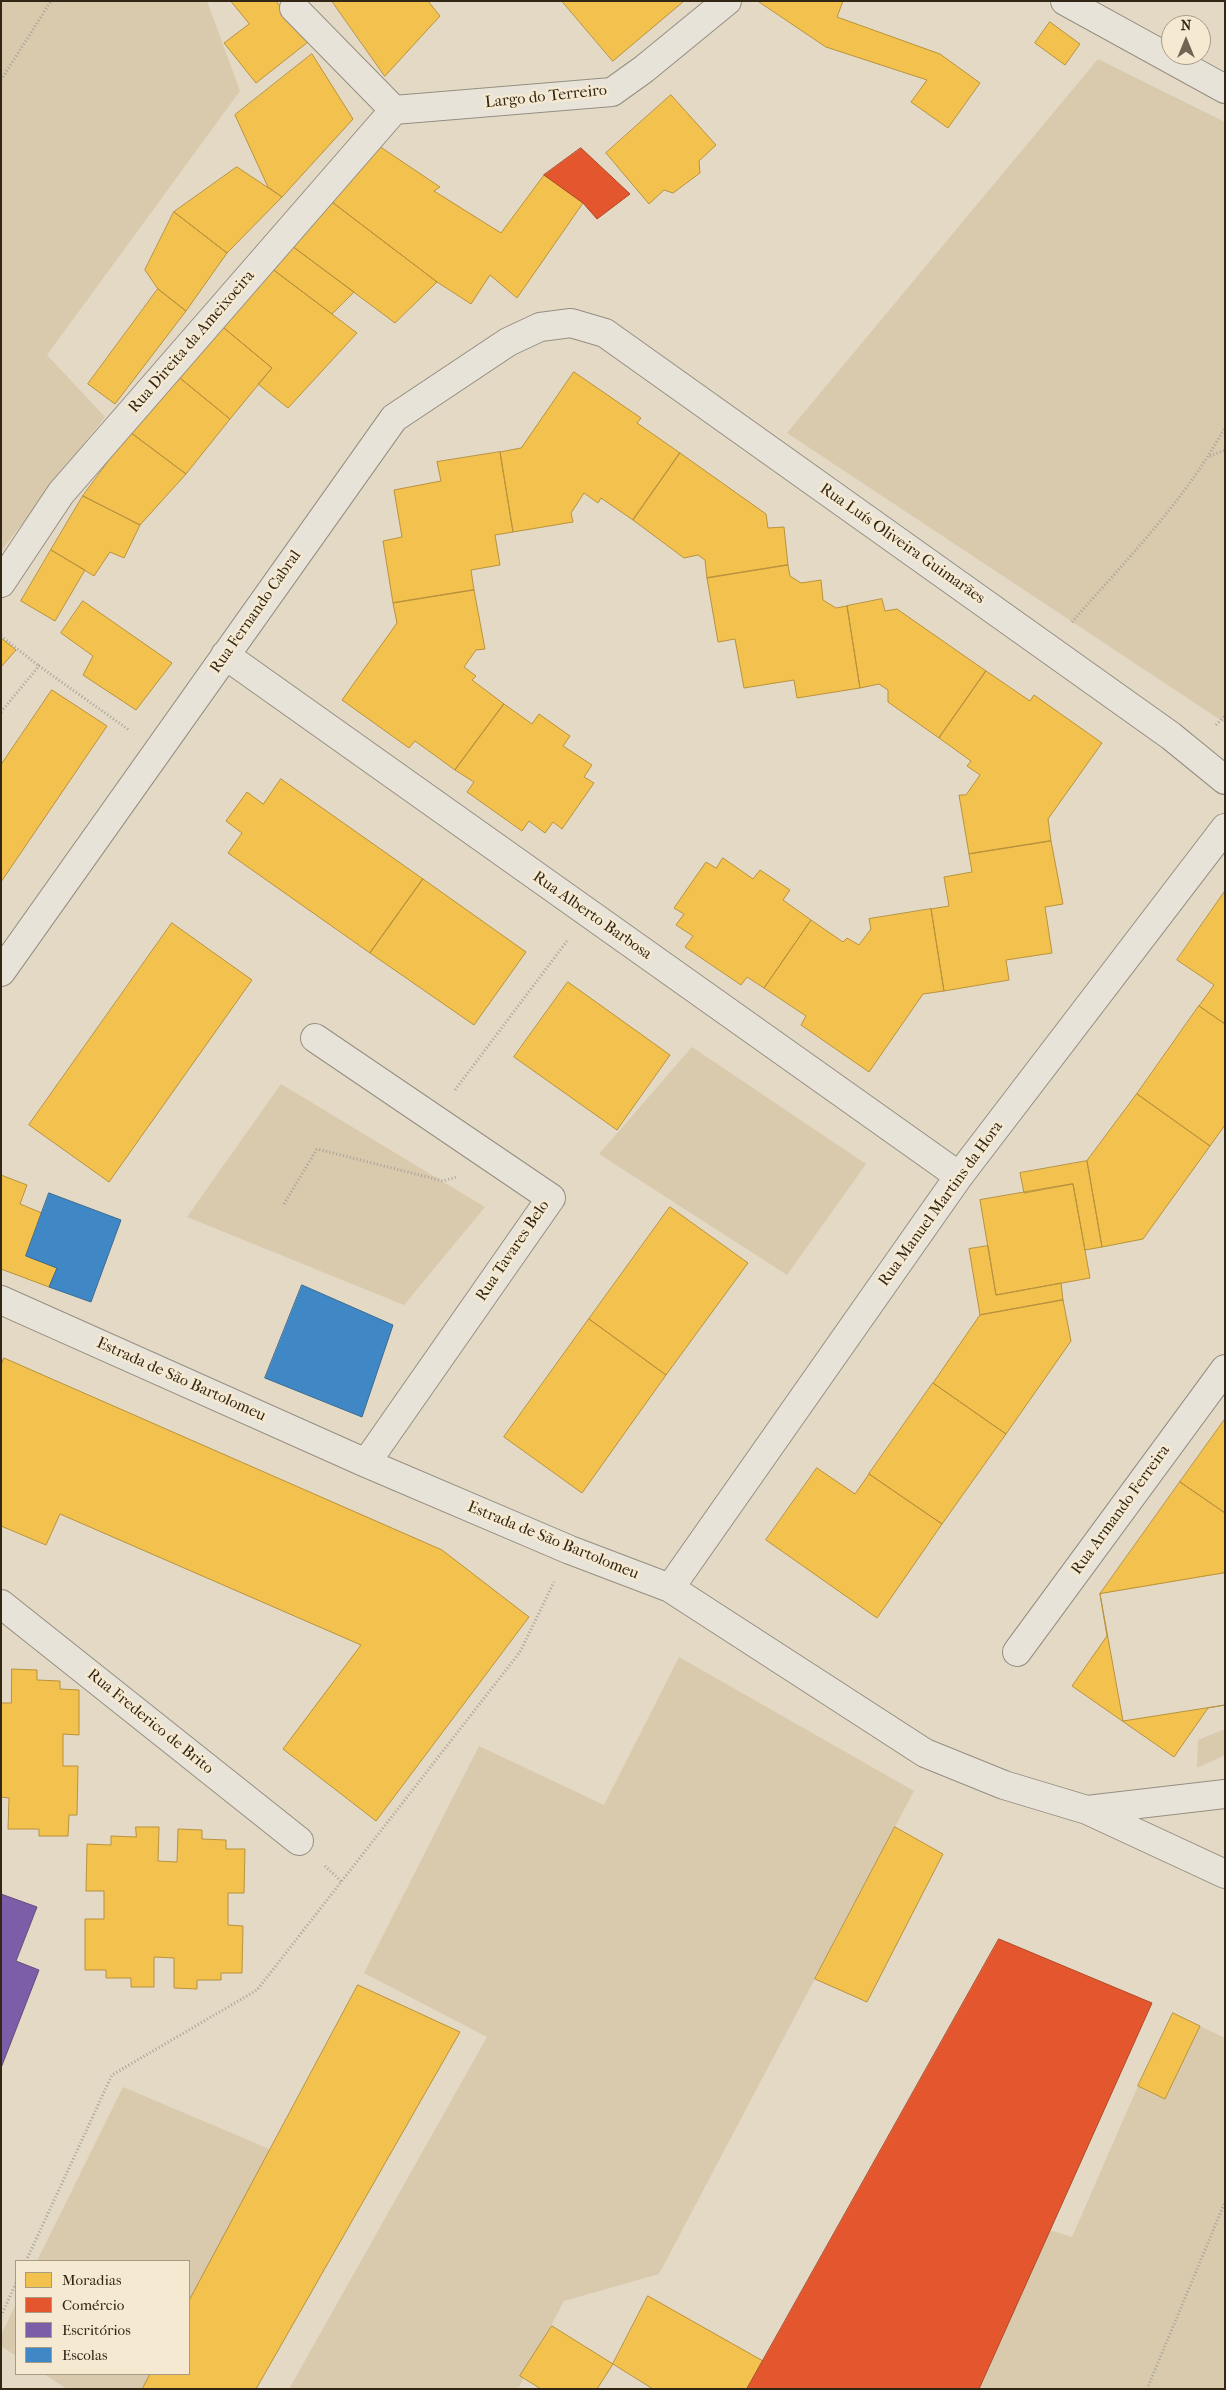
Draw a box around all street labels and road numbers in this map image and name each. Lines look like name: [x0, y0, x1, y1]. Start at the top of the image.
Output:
street label: Largo do Terreiro: [484, 81, 608, 113]
street label: Rua Direita da Ameixoeira: [125, 267, 259, 417]
street label: Rua Luís Oliveira Guimarães: [816, 480, 988, 608]
street label: Rua Fernando Cabral: [206, 547, 306, 677]
street label: Rua Alberto Barbosa: [529, 868, 655, 964]
street label: Rua Manuel Martins da Hora: [875, 1118, 1007, 1290]
street label: Rua Tavares Belo: [472, 1197, 554, 1305]
street label: Estrada de São Bartolomeu: [93, 1334, 269, 1426]
street label: Rua Armando Ferreira: [1068, 1442, 1174, 1578]
street label: Estrada de São Bartolomeu: [464, 1498, 642, 1584]
street label: Rua Frederico de Brito: [83, 1665, 217, 1779]

